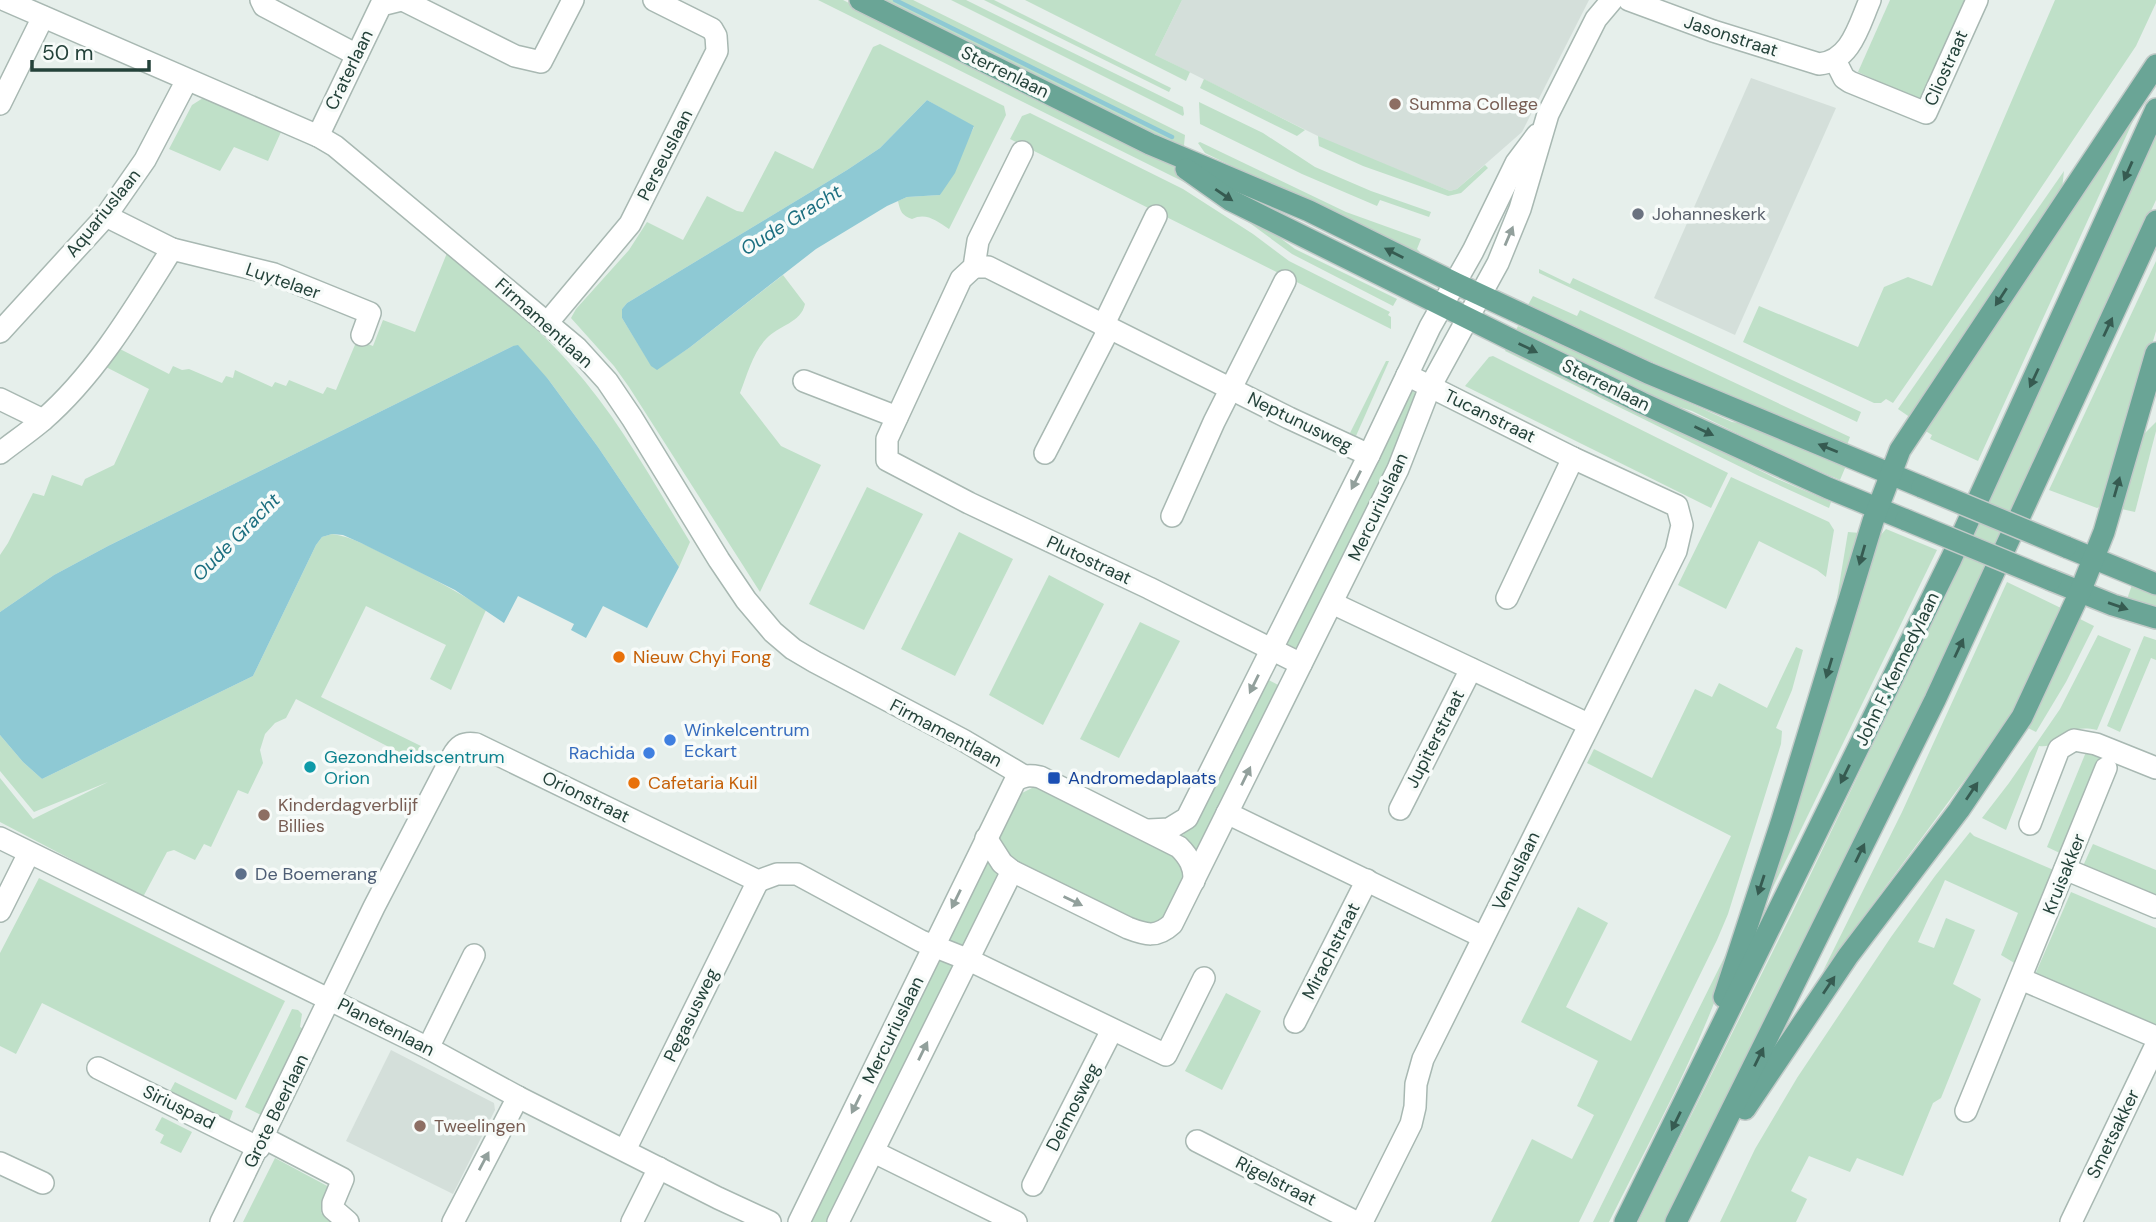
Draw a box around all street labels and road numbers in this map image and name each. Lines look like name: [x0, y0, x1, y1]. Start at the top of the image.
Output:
street label: Jasonstraat: [1681, 10, 1781, 62]
street label: Craterlaan: [319, 26, 379, 114]
street label: Cliostraat: [1919, 26, 1973, 110]
street label: Sterrenlaan: [957, 40, 1053, 104]
street label: Perseuslaan: [632, 105, 698, 205]
street label: Aquariuslaan: [60, 164, 146, 262]
street label: Luytelaer: [242, 257, 324, 305]
street label: Firmamentlaan: [490, 273, 598, 373]
street label: Sterrenlaan: [1558, 353, 1654, 417]
street label: Tucanstraat: [1440, 384, 1540, 448]
street label: Neptunusweg: [1244, 386, 1356, 458]
street label: Mercuriuslaan: [1342, 449, 1414, 565]
street label: Plutostraat: [1043, 530, 1135, 590]
street label: John F. Kennedylaan: [1849, 588, 1945, 750]
street label: Jupiterstraat: [1400, 686, 1470, 792]
street label: Firmamentlaan: [886, 693, 1006, 773]
street label: Orionstraat: [538, 765, 634, 829]
street label: Venuslaan: [1487, 828, 1545, 914]
street label: Kruisakker: [2037, 830, 2091, 918]
street label: Mirachstraat: [1296, 899, 1366, 1003]
street label: Pegasusweg: [658, 964, 724, 1066]
street label: Mercuriuslaan: [857, 972, 929, 1088]
street label: Planetenlaan: [333, 992, 439, 1062]
street label: Grote Beerlaan: [238, 1050, 314, 1172]
street label: Deimosweg: [1041, 1059, 1105, 1155]
street label: Siriuspad: [139, 1079, 219, 1135]
street label: Smetsakker: [2081, 1085, 2145, 1183]
street label: Rigelstraat: [1231, 1150, 1321, 1212]

